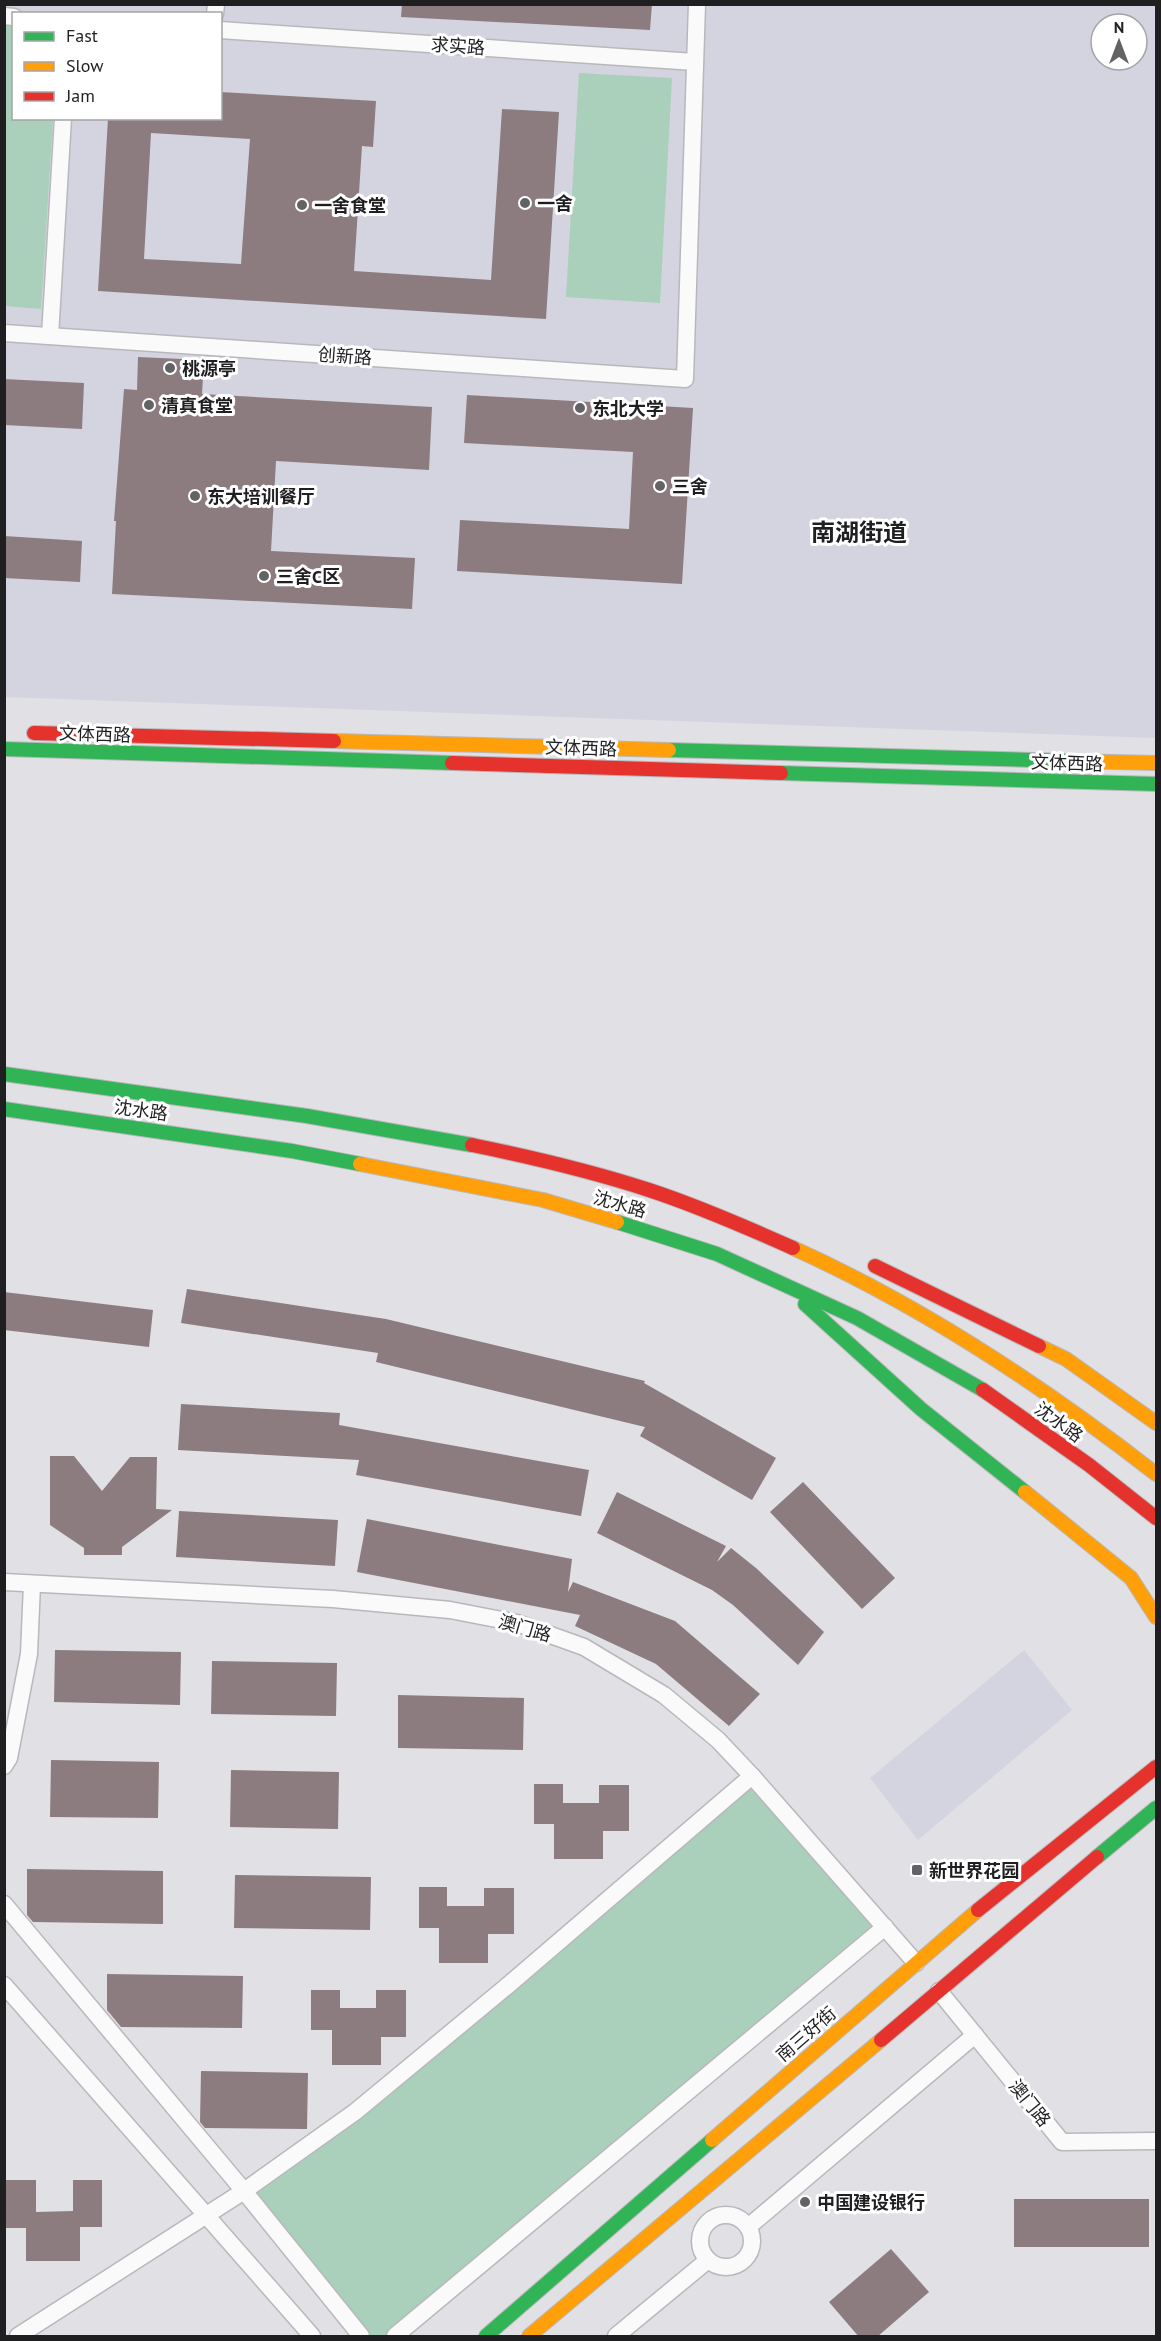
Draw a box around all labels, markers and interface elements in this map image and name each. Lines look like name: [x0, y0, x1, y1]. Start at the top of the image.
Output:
legend: [12, 12, 222, 120]
north arrow: [1089, 12, 1149, 72]
text: N: [1114, 17, 1124, 37]
text: Fast: [66, 24, 98, 47]
street label: 求实路: [430, 33, 486, 59]
text: Slow: [66, 54, 104, 77]
text: Jam: [65, 84, 95, 107]
place label: 一舍: [537, 192, 573, 215]
place label: 一舍食堂: [314, 194, 386, 217]
marker: 一舍: [518, 196, 532, 210]
marker: 一舍食堂: [295, 198, 309, 212]
street label: 创新路: [317, 343, 373, 369]
place label: 桃源亭: [182, 357, 236, 380]
marker: 桃源亭: [163, 361, 177, 375]
place label: 清真食堂: [161, 394, 233, 417]
place label: 东北大学: [592, 397, 664, 420]
marker: 清真食堂: [142, 398, 156, 412]
marker: 东北大学: [573, 401, 587, 415]
place label: 三舍: [672, 475, 708, 498]
marker: 三舍: [653, 479, 667, 493]
place label: 东大培训餐厅: [207, 485, 315, 508]
marker: 东大培训餐厅: [188, 489, 202, 503]
district label: 南湖街道: [811, 517, 907, 548]
place label: 三舍C区: [276, 565, 340, 588]
marker: 三舍C区: [257, 569, 271, 583]
street label: 文体西路: [59, 721, 131, 747]
street label: 文体西路: [545, 735, 617, 761]
street label: 文体西路: [1031, 750, 1103, 776]
street label: 沈水路: [113, 1095, 169, 1125]
street label: 沈水路: [591, 1186, 649, 1222]
street label: 沈水路: [1030, 1397, 1088, 1447]
street label: 澳门路: [496, 1610, 554, 1646]
place label: 新世界花园: [929, 1859, 1019, 1882]
marker: 新世界花园: [910, 1863, 924, 1877]
street label: 南三好街: [771, 2002, 841, 2066]
street label: 澳门路: [1004, 2075, 1056, 2131]
place label: 中国建设银行: [817, 2191, 925, 2214]
marker: 中国建设银行: [798, 2195, 812, 2209]

